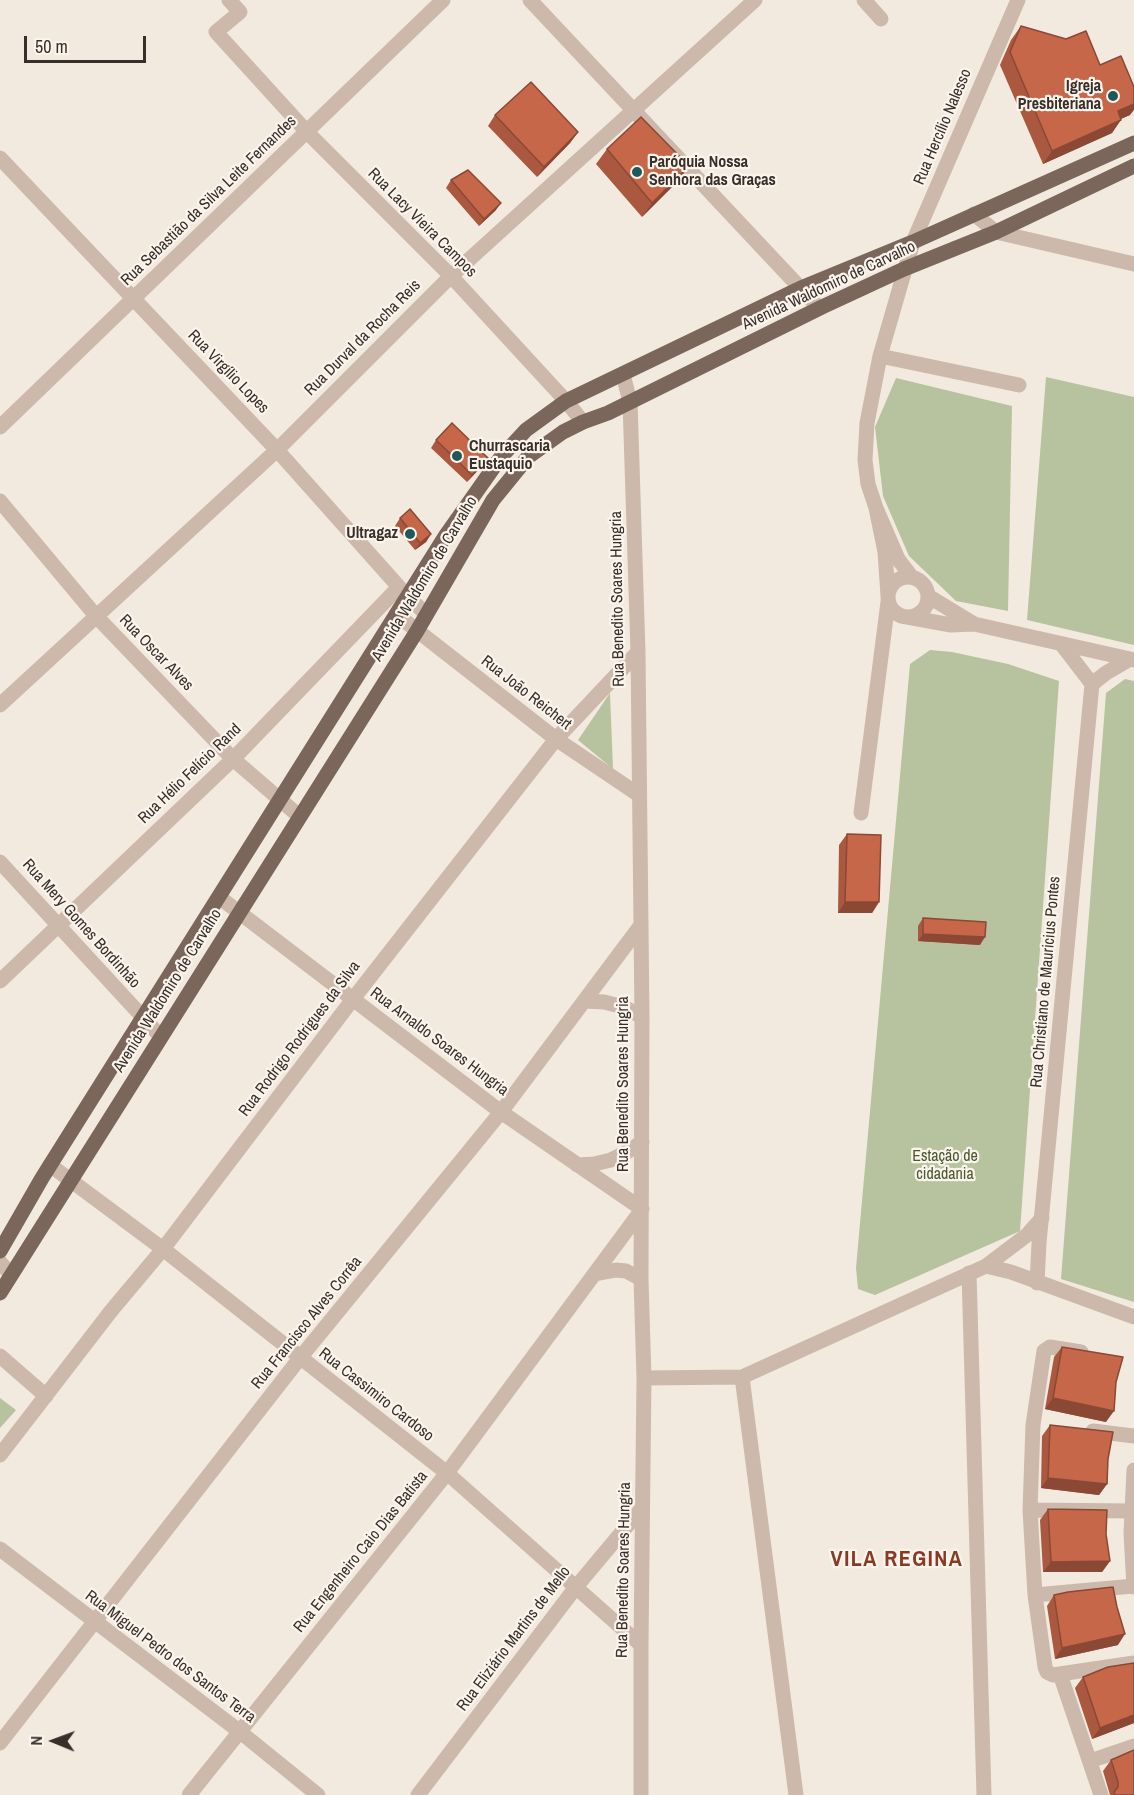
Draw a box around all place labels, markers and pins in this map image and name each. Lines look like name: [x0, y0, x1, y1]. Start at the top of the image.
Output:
place label: Igreja Presbiteriana: [1018, 77, 1101, 115]
marker: Igreja Presbiteriana: [1106, 89, 1120, 103]
place label: Paróquia Nossa Senhora das Graças: [649, 153, 776, 191]
marker: Paróquia Nossa Senhora das Graças: [630, 165, 644, 179]
place label: Churrascaria Eustaquio: [469, 437, 550, 475]
marker: Churrascaria Eustaquio: [450, 449, 464, 463]
place label: Ultragaz: [346, 524, 398, 544]
marker: Ultragaz: [403, 527, 417, 541]

